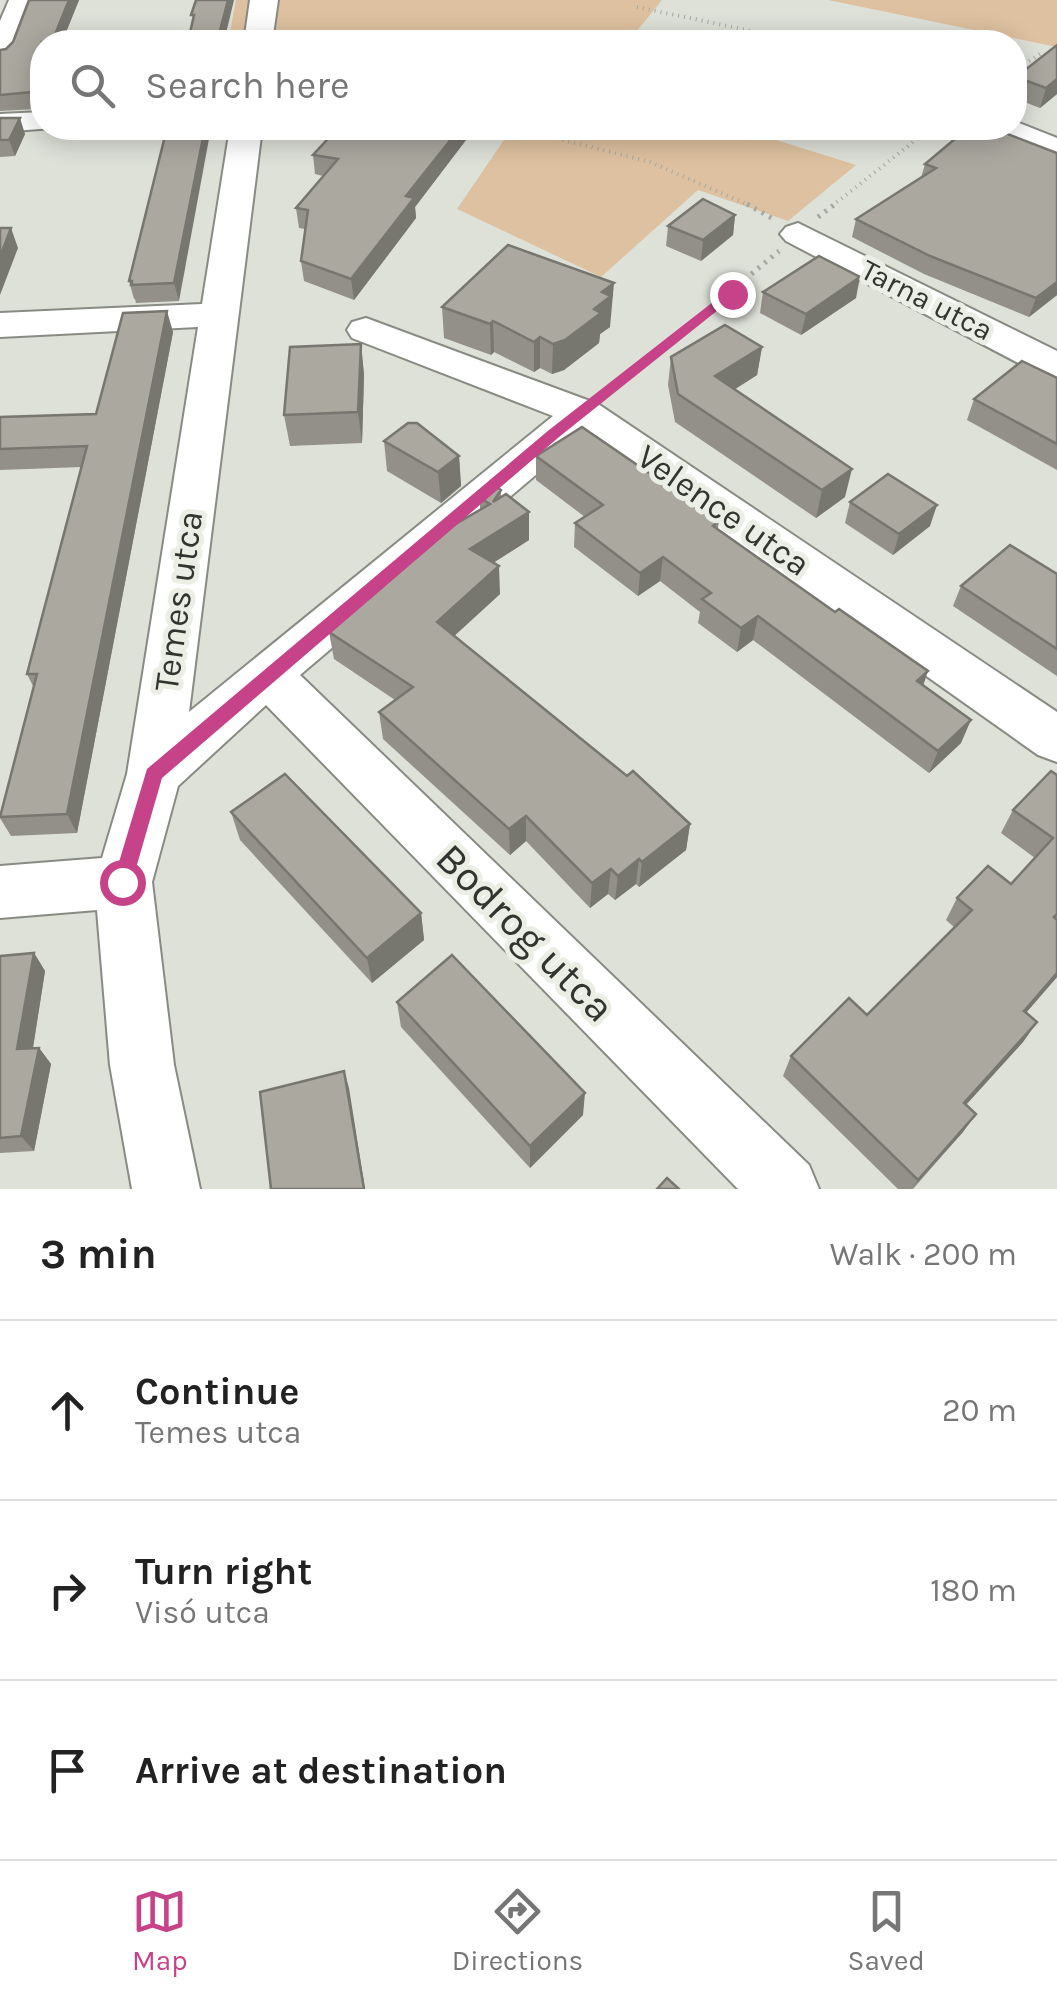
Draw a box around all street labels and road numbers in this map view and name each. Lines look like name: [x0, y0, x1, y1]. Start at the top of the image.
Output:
street label: Tarna utca: [855, 252, 999, 348]
street label: Velence utca: [629, 436, 818, 585]
street label: Temes utca: [146, 508, 211, 694]
street label: Bodrog utca: [426, 833, 625, 1032]

